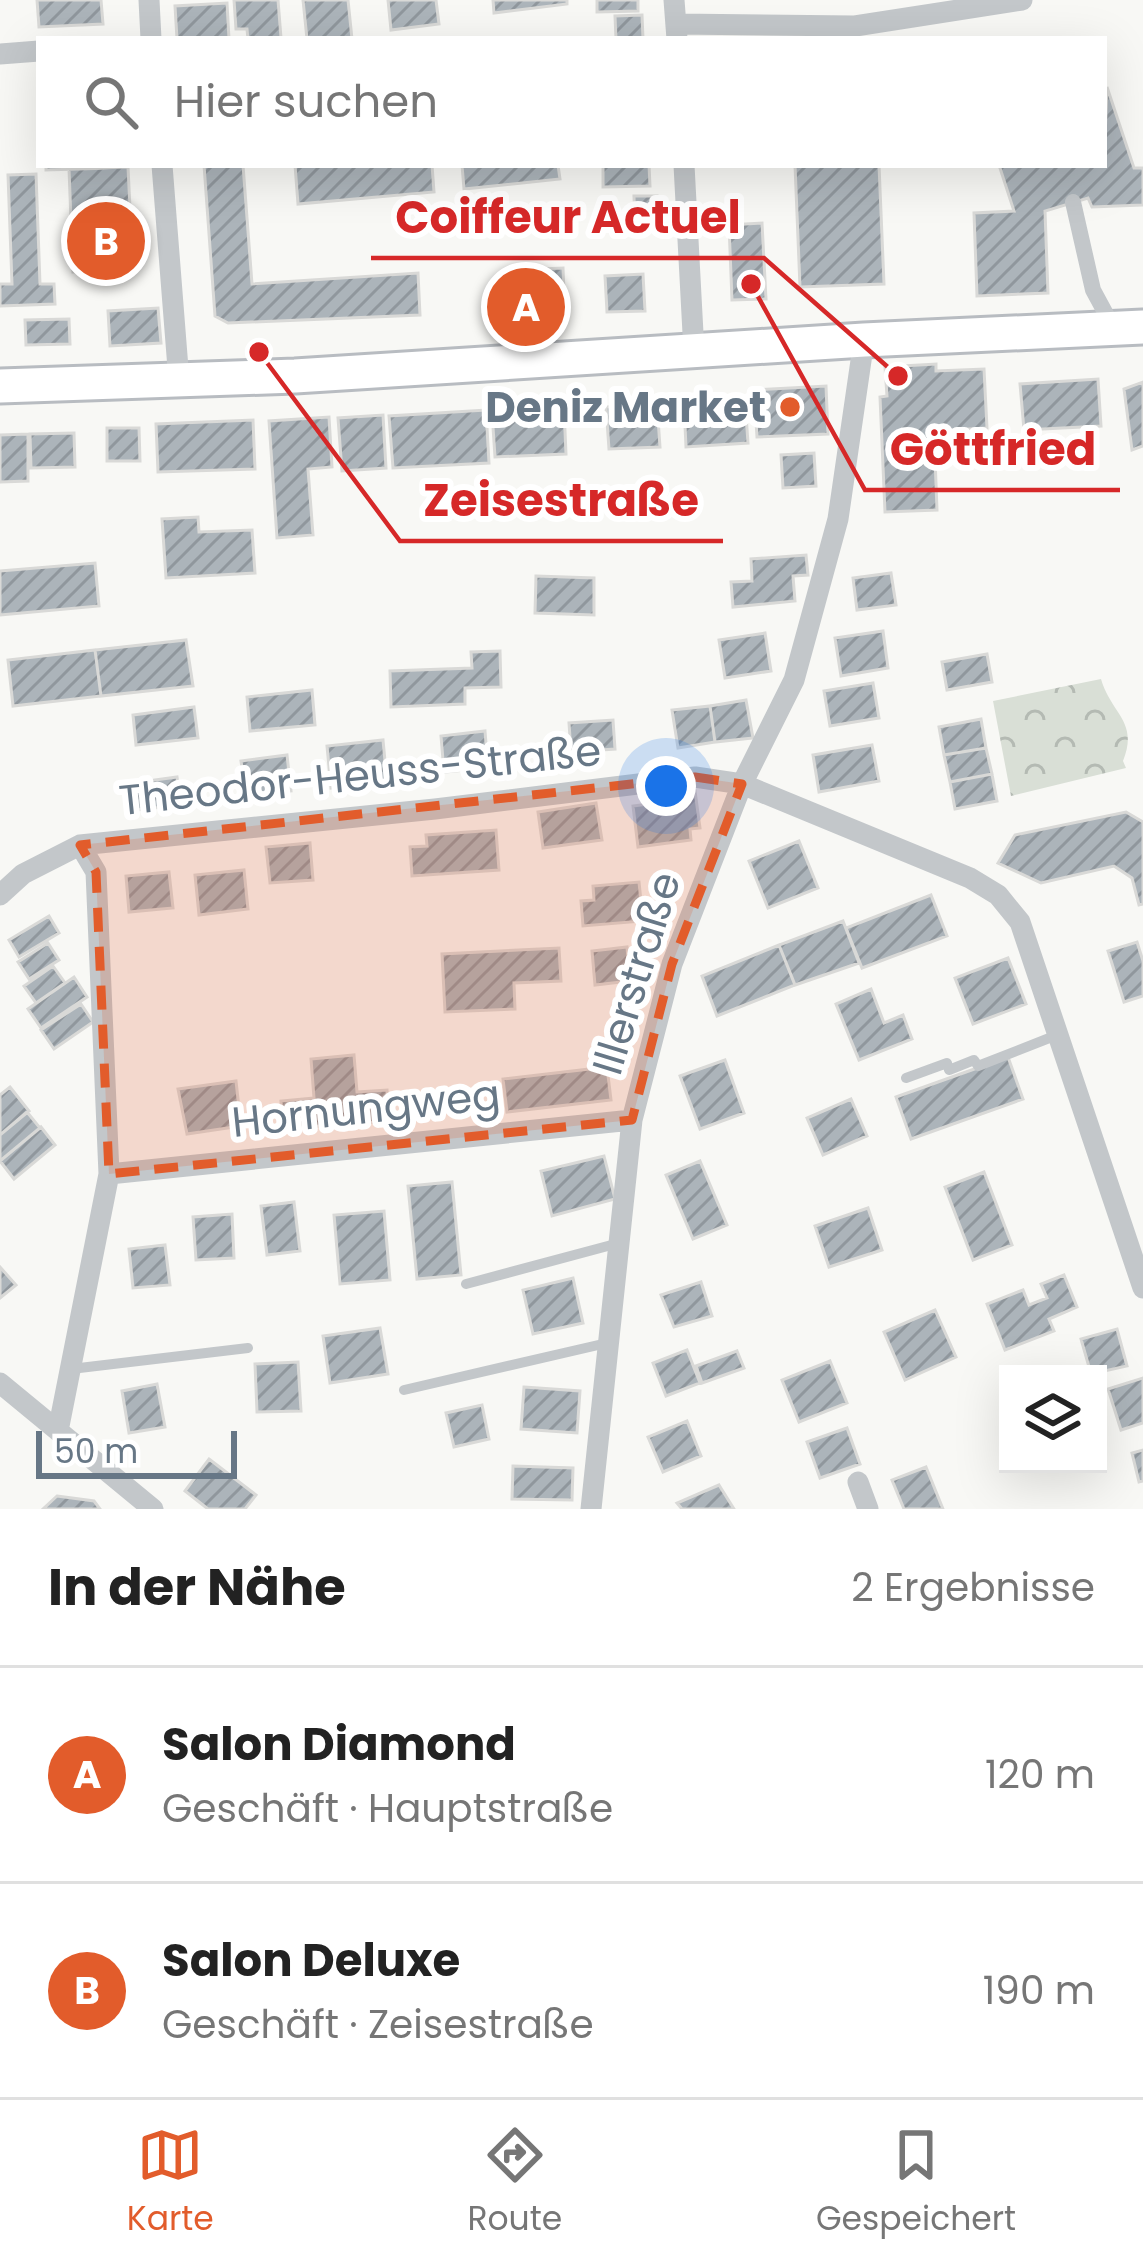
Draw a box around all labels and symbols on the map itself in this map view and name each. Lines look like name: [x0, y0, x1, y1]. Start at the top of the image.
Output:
callout: Coiffeur Actuel: [371, 177, 764, 258]
text: Coiffeur Actuel: [395, 186, 741, 249]
pin: B: [67, 196, 145, 286]
pin: A: [487, 262, 565, 352]
place label: Deniz Market: [485, 378, 766, 437]
marker: Deniz Market: [777, 394, 803, 420]
callout: Göttfried: [865, 409, 1120, 490]
text: Göttfried: [890, 418, 1096, 481]
callout: Zeisestraße: [400, 460, 723, 541]
text: Zeisestraße: [423, 469, 699, 532]
street label: Theodor-Heuss-Straße: [116, 721, 604, 830]
your location: [636, 756, 696, 816]
street label: Illerstraße: [578, 865, 695, 1082]
street label: Hornungweg: [229, 1065, 503, 1152]
scale bar: [36, 1425, 237, 1478]

